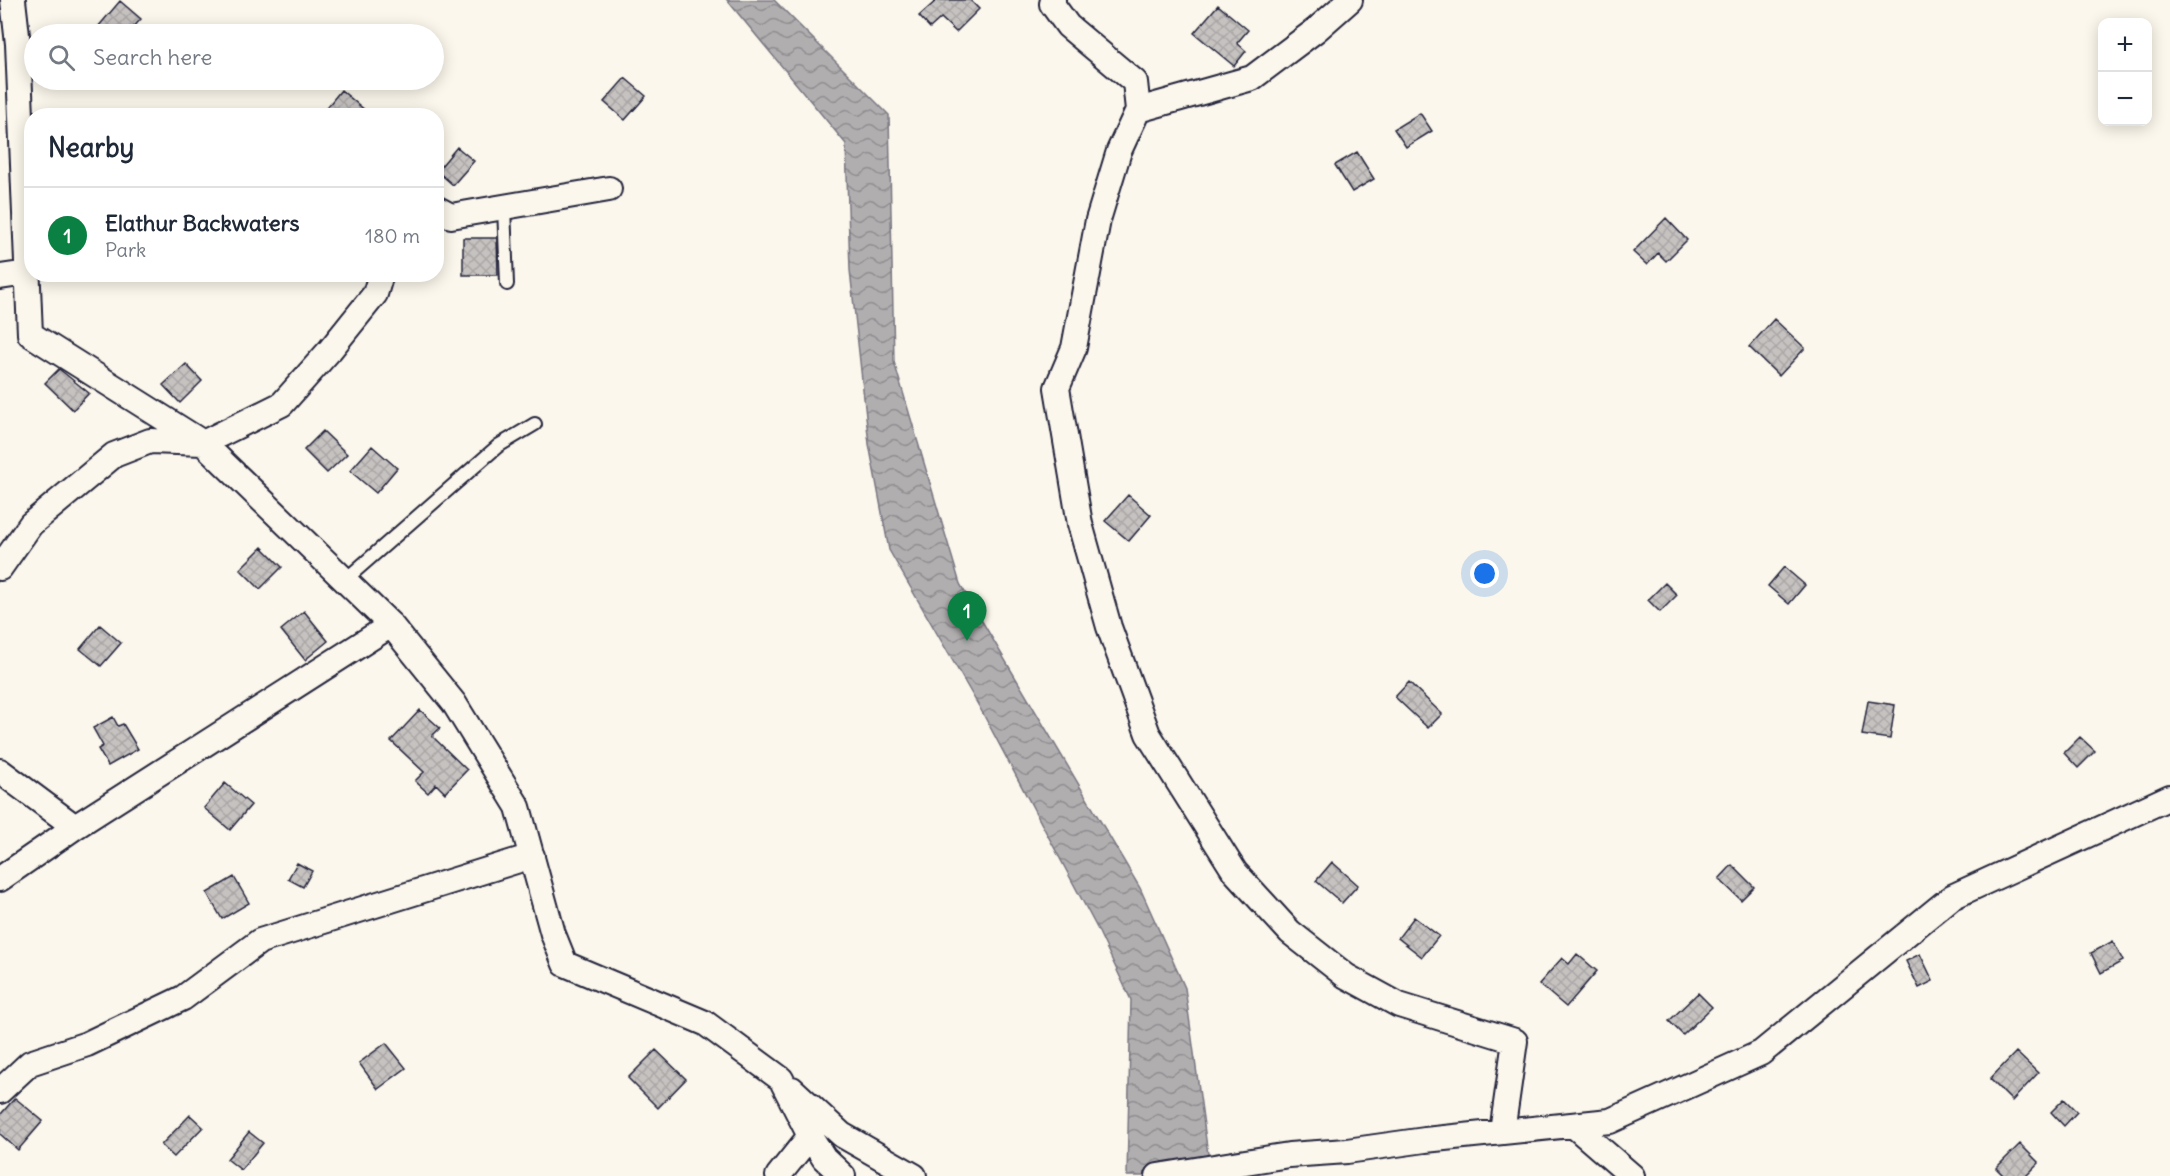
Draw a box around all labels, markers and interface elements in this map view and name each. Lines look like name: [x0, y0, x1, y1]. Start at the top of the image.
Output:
map controls: [2098, 18, 2152, 126]
button: +: [2098, 18, 2152, 72]
search box: [24, 24, 444, 90]
icon: search: [45, 41, 78, 74]
text: Search here: [93, 43, 212, 71]
button: −: [2098, 72, 2152, 126]
text: Nearby: [48, 131, 134, 164]
text: Elathur Backwaters: [105, 209, 300, 237]
text: 1: [64, 223, 71, 248]
text: 180 m: [365, 223, 420, 248]
text: Park: [105, 237, 146, 262]
your location: [1470, 559, 1499, 588]
pin: 1: [948, 592, 986, 641]

